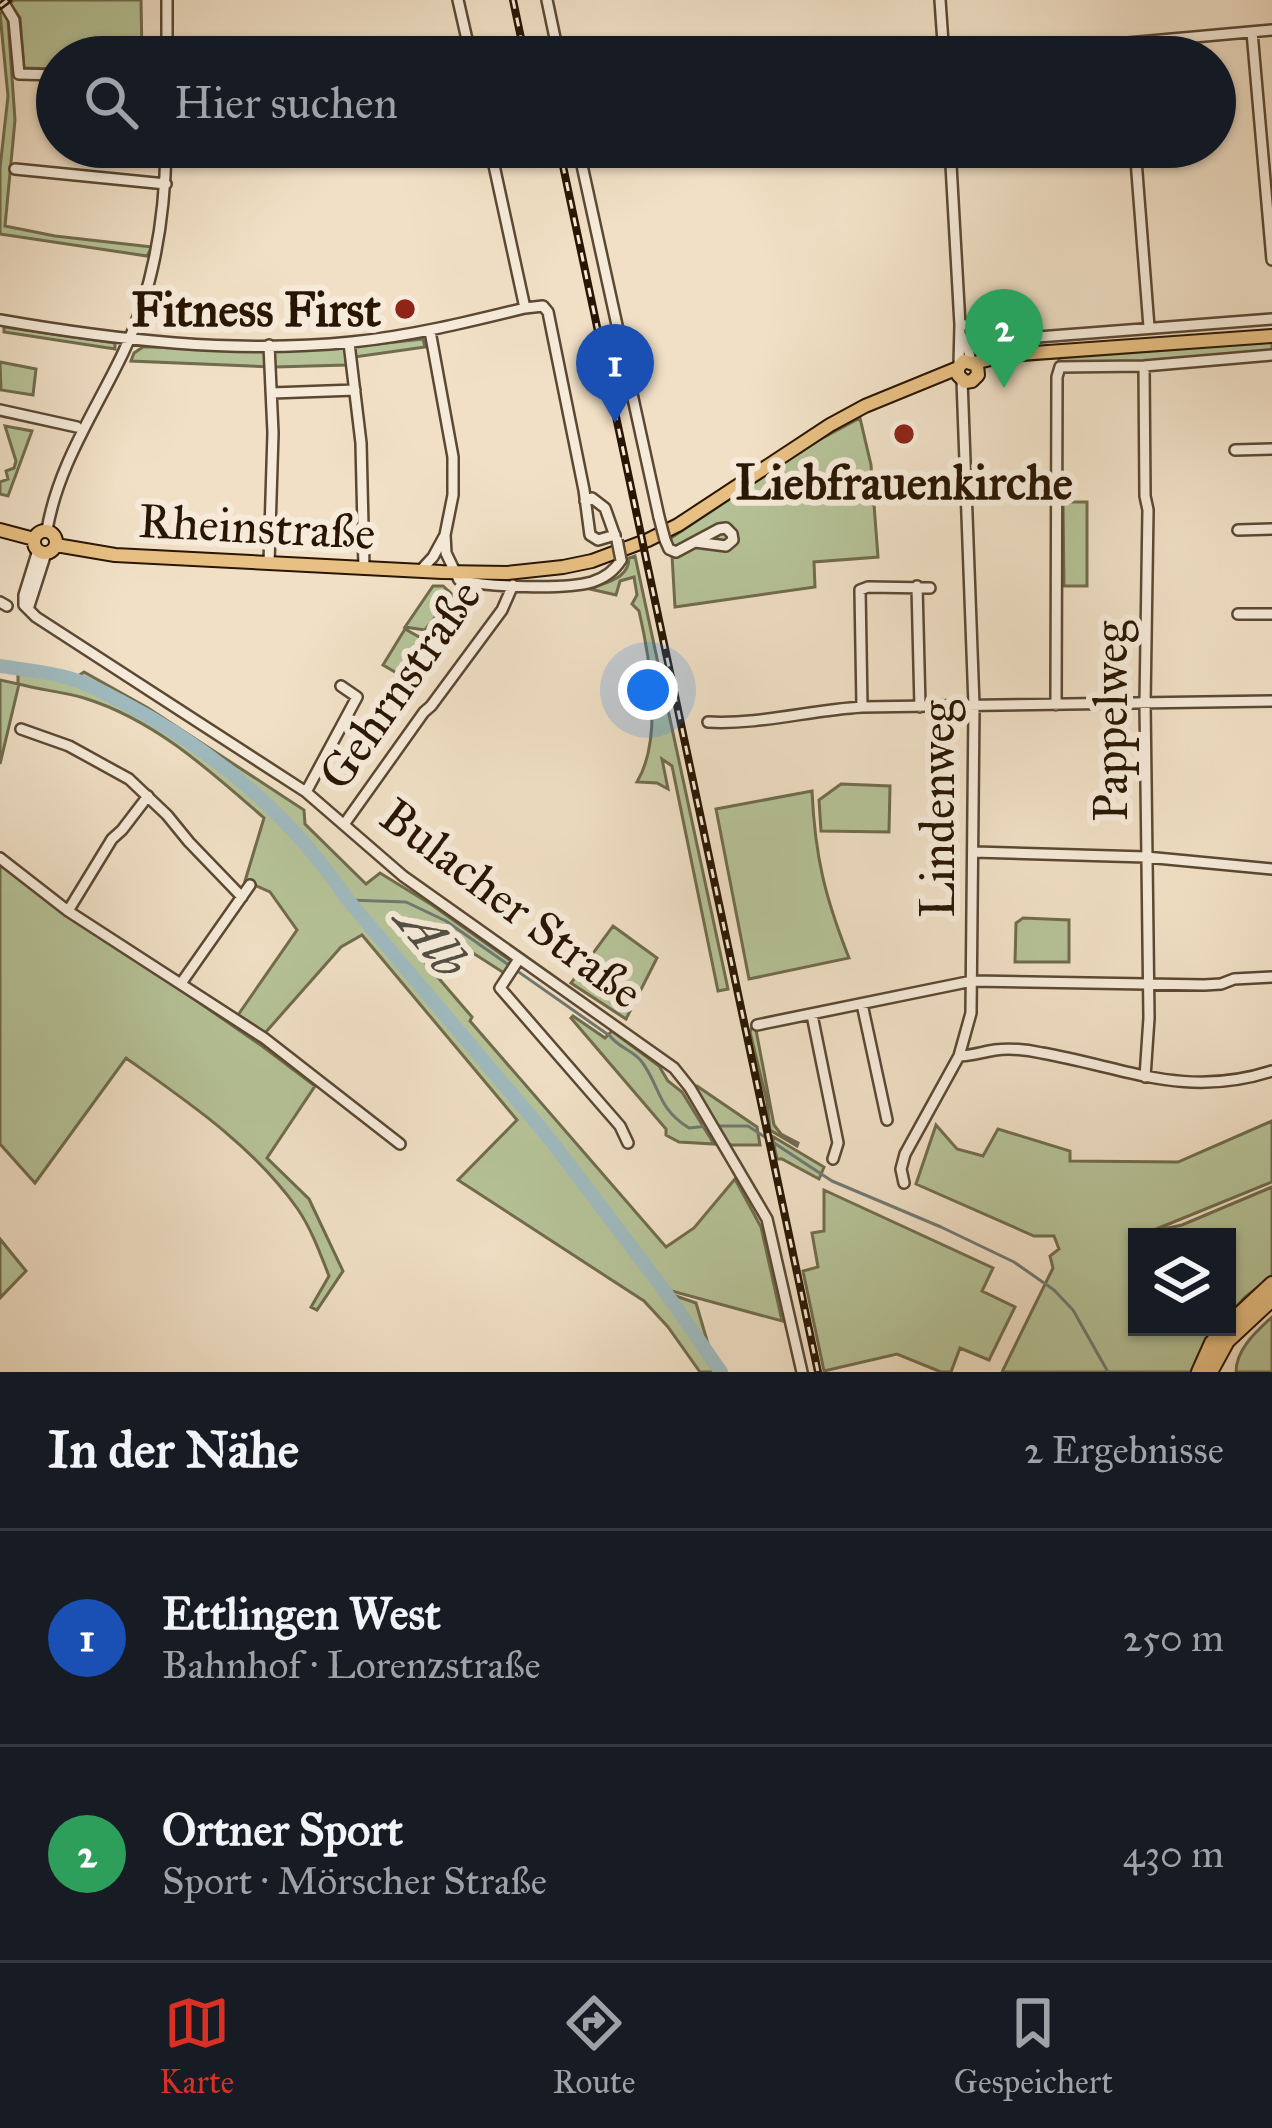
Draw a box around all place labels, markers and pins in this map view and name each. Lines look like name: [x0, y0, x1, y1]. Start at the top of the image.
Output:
place label: Fitness First: [131, 280, 381, 339]
pin: 2: [965, 289, 1043, 388]
marker: Fitness First: [392, 296, 418, 322]
pin: 1: [576, 324, 654, 423]
marker: Liebfrauenkirche: [891, 421, 917, 447]
place label: Liebfrauenkirche: [735, 453, 1073, 512]

